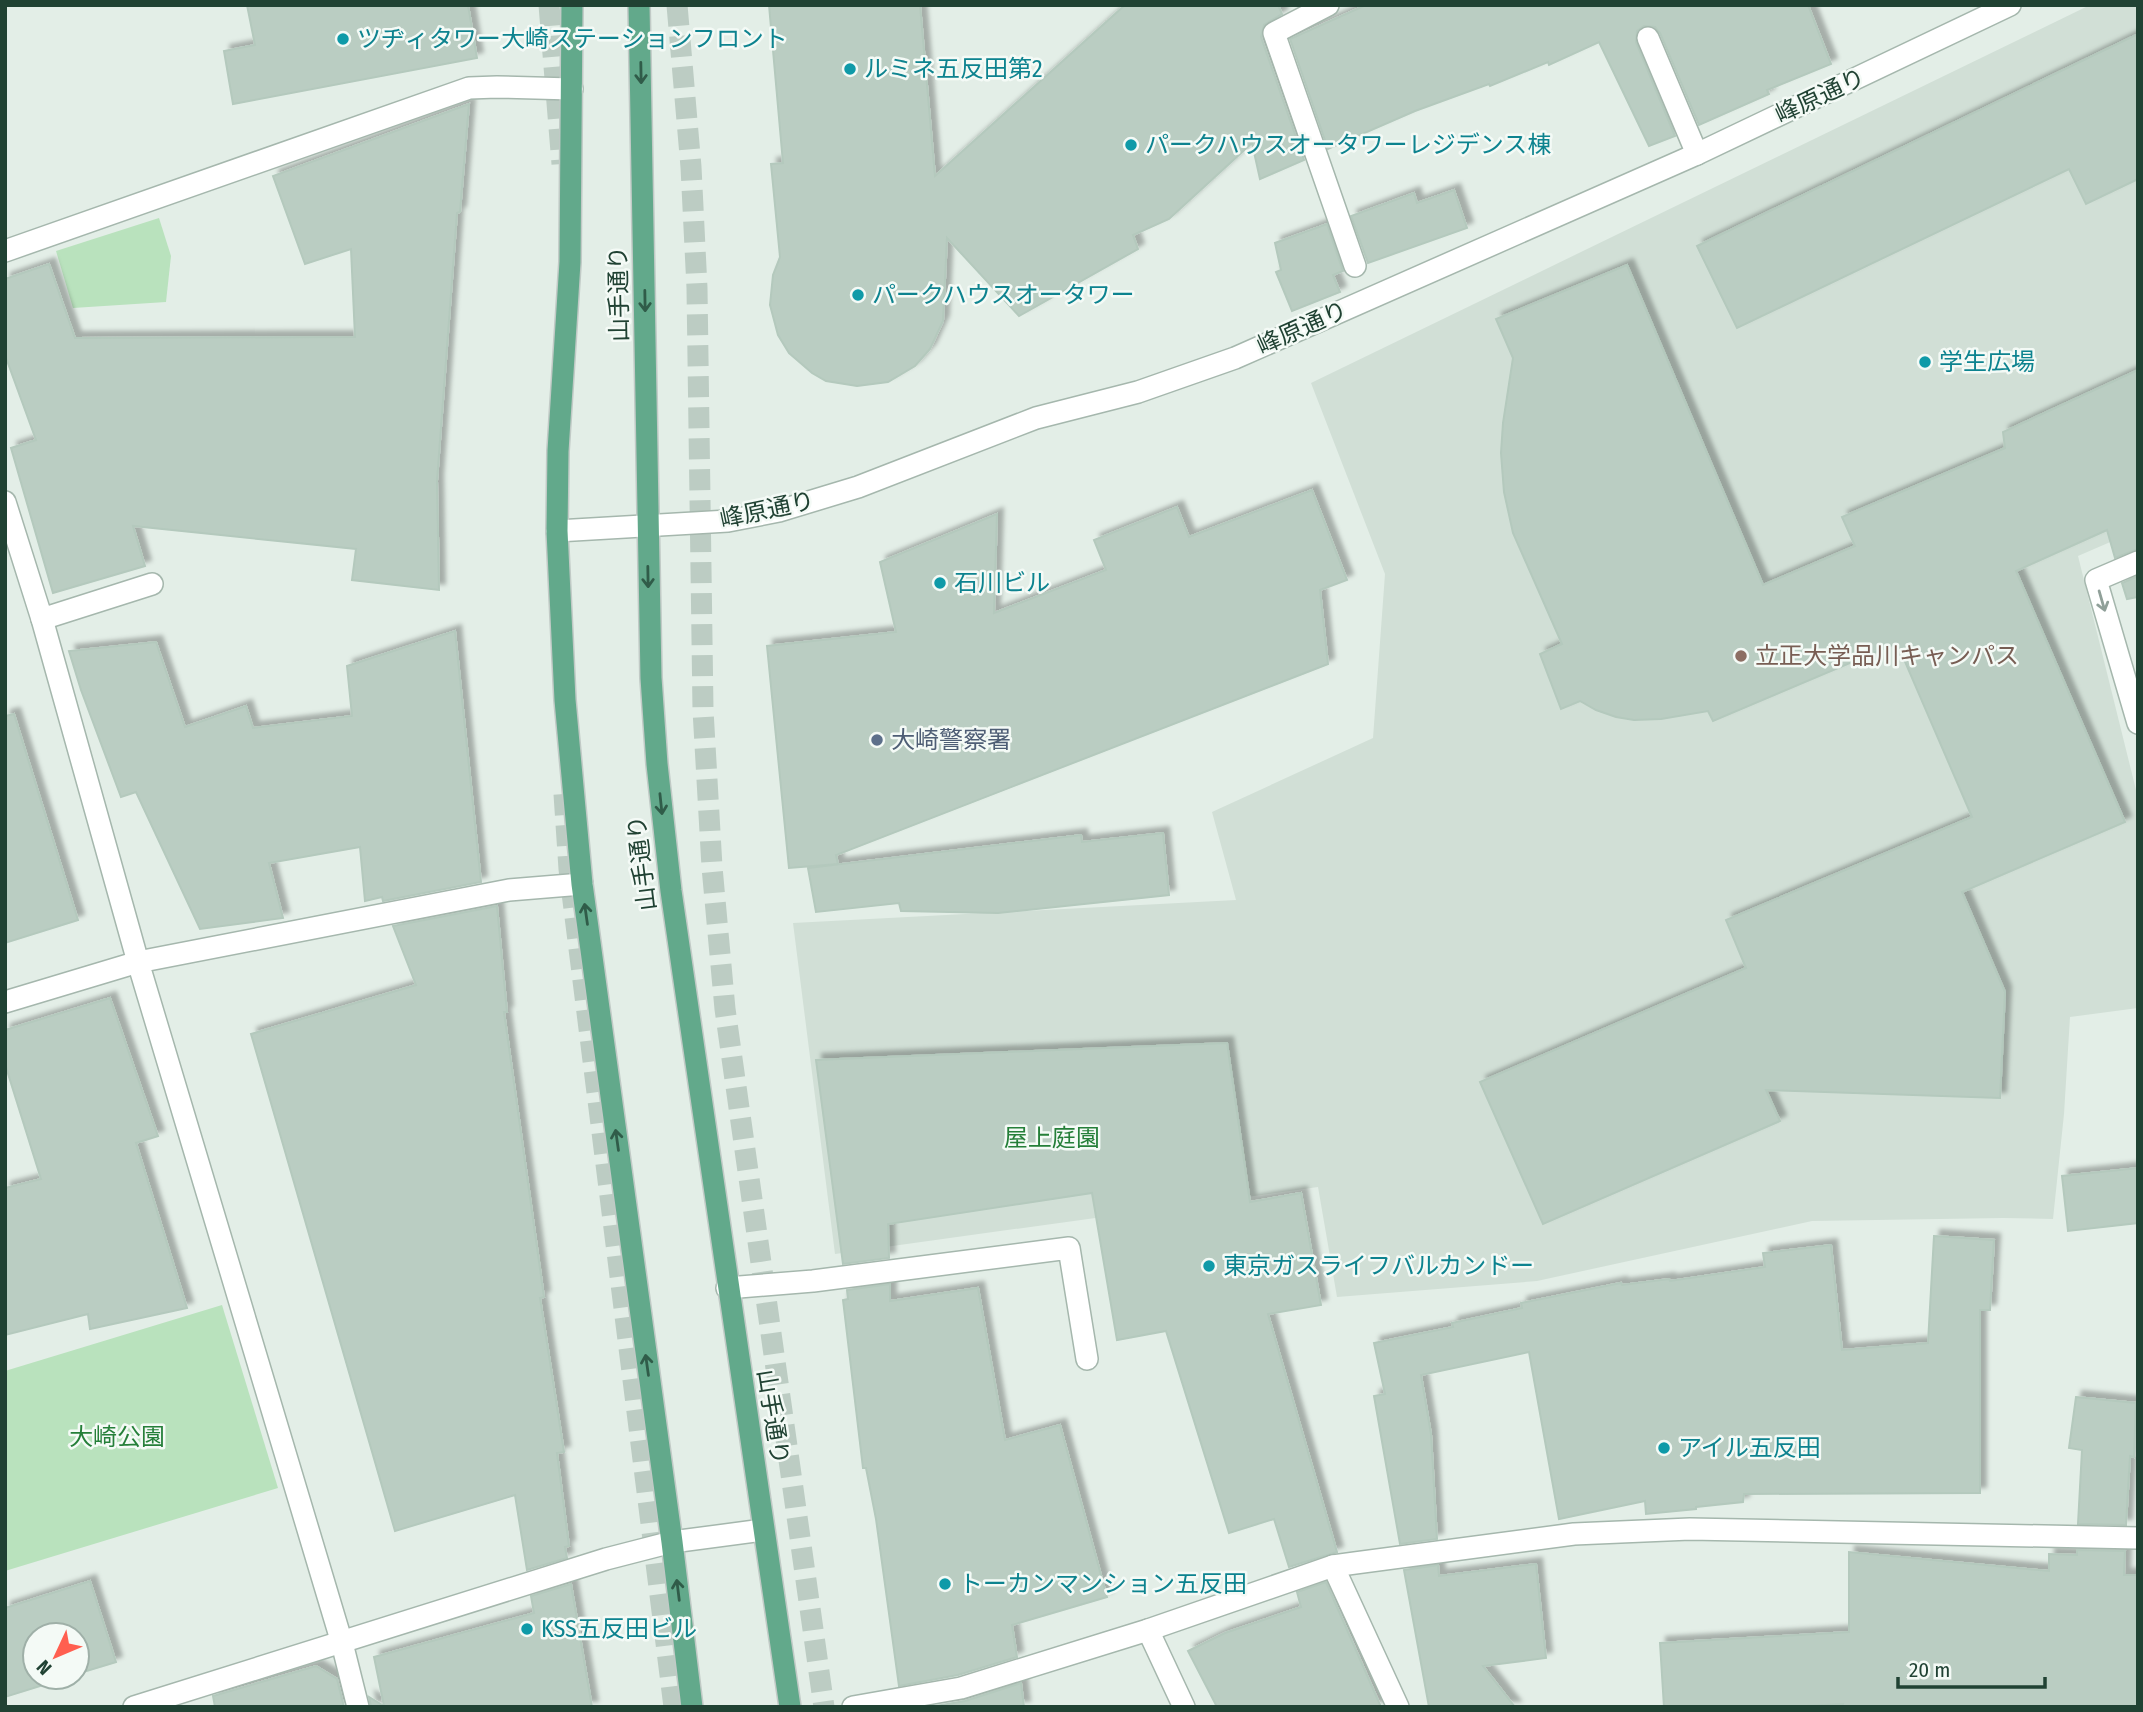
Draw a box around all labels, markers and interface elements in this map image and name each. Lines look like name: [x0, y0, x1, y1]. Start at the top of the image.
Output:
place label: ツヂィタワー大崎ステーションフロント: [357, 25, 788, 53]
marker: ツヂィタワー大崎ステーションフロント: [335, 31, 351, 47]
place label: ルミネ五反田第2: [864, 55, 1043, 83]
marker: ルミネ五反田第2: [842, 61, 858, 77]
one-way arrow: [634, 62, 648, 85]
street label: 峰原通り: [1771, 63, 1869, 129]
place label: パークハウスオータワーレジデンス棟: [1145, 131, 1551, 159]
marker: パークハウスオータワーレジデンス棟: [1123, 137, 1139, 153]
street label: 山手通り: [604, 246, 634, 342]
place label: パークハウスオータワー: [872, 281, 1135, 309]
marker: パークハウスオータワー: [850, 287, 866, 303]
one-way arrow: [639, 289, 652, 312]
street label: 峰原通り: [1252, 296, 1352, 360]
place label: 学生広場: [1939, 348, 2035, 376]
marker: 学生広場: [1917, 354, 1933, 370]
street label: 峰原通り: [717, 486, 817, 534]
one-way arrow: [642, 566, 655, 589]
place label: 石川ビル: [954, 569, 1050, 597]
marker: 石川ビル: [932, 575, 948, 591]
one-way arrow: [2097, 590, 2110, 612]
place label: 立正大学品川キャンパス: [1755, 642, 2019, 670]
marker: 立正大学品川キャンパス: [1733, 648, 1749, 664]
place label: 大崎警察署: [891, 726, 1011, 754]
marker: 大崎警察署: [869, 732, 885, 748]
one-way arrow: [655, 793, 668, 815]
street label: 山手通り: [622, 814, 662, 912]
one-way arrow: [579, 903, 592, 926]
park label: 屋上庭園: [1004, 1124, 1100, 1152]
one-way arrow: [610, 1129, 623, 1151]
place label: 東京ガスライフバルカンドー: [1223, 1252, 1534, 1280]
marker: 東京ガスライフバルカンドー: [1201, 1258, 1217, 1274]
one-way arrow: [640, 1354, 653, 1377]
street label: 山手通り: [752, 1367, 794, 1467]
park label: 大崎公園: [69, 1423, 165, 1451]
place label: アイル五反田: [1678, 1434, 1821, 1462]
marker: アイル五反田: [1656, 1440, 1672, 1456]
place label: トーカンマンション五反田: [959, 1570, 1247, 1598]
marker: トーカンマンション五反田: [937, 1576, 953, 1592]
one-way arrow: [672, 1580, 685, 1602]
place label: KSS五反田ビル: [541, 1615, 697, 1643]
north arrow: [21, 1621, 91, 1691]
marker: KSS五反田ビル: [519, 1621, 535, 1637]
scale bar: [1898, 1646, 2045, 1690]
text: N: [32, 1655, 56, 1680]
text: 20 m: [1909, 1657, 1950, 1683]

